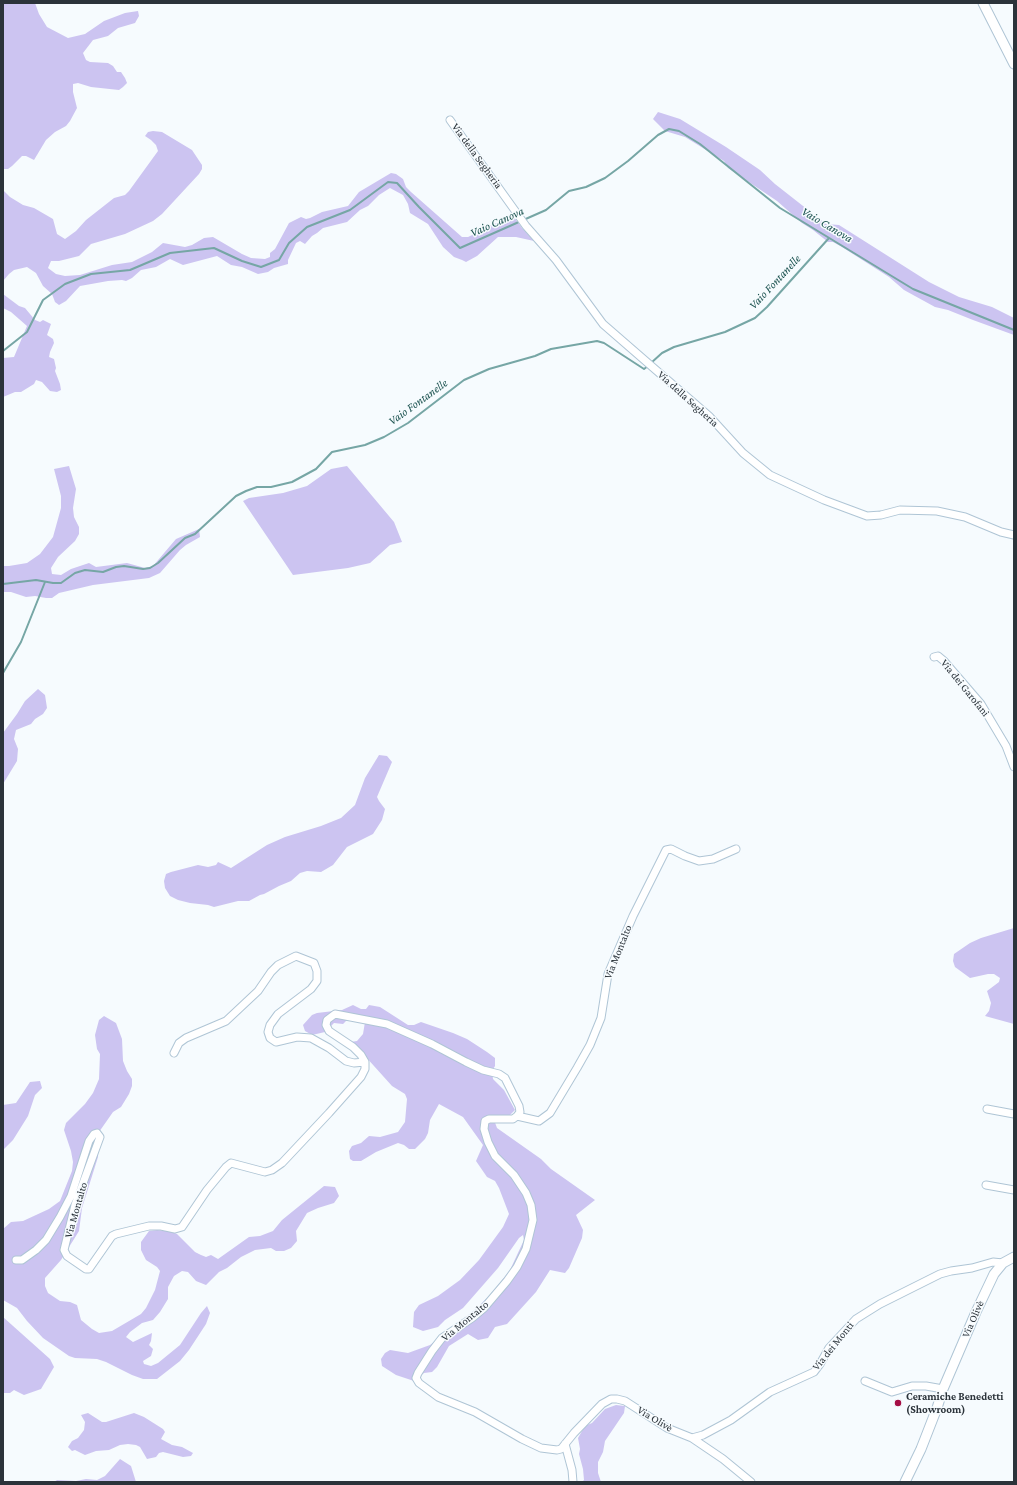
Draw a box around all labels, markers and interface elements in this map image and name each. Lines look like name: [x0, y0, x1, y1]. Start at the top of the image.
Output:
street label: Via della Segheria: [449, 121, 505, 191]
water label: Vaio Canova: [468, 204, 526, 240]
water label: Vaio Canova: [799, 204, 855, 246]
water label: Vaio Fontanelle: [746, 252, 804, 312]
street label: Via della Segheria: [655, 368, 721, 430]
water label: Vaio Fontanelle: [386, 376, 450, 428]
street label: Via dei Garofani: [938, 657, 992, 719]
street label: Via Montalto: [601, 923, 635, 981]
street label: Via Montalto: [62, 1181, 90, 1239]
street label: Via Montalto: [439, 1298, 491, 1344]
street label: Via Olivè: [959, 1298, 987, 1340]
street label: Via dei Monti: [809, 1319, 857, 1373]
place label: Ceramiche Benedetti (Showroom): [906, 1390, 1003, 1416]
marker: Ceramiche Benedetti (Showroom): [893, 1398, 903, 1408]
street label: Via Olivè: [635, 1403, 675, 1435]

